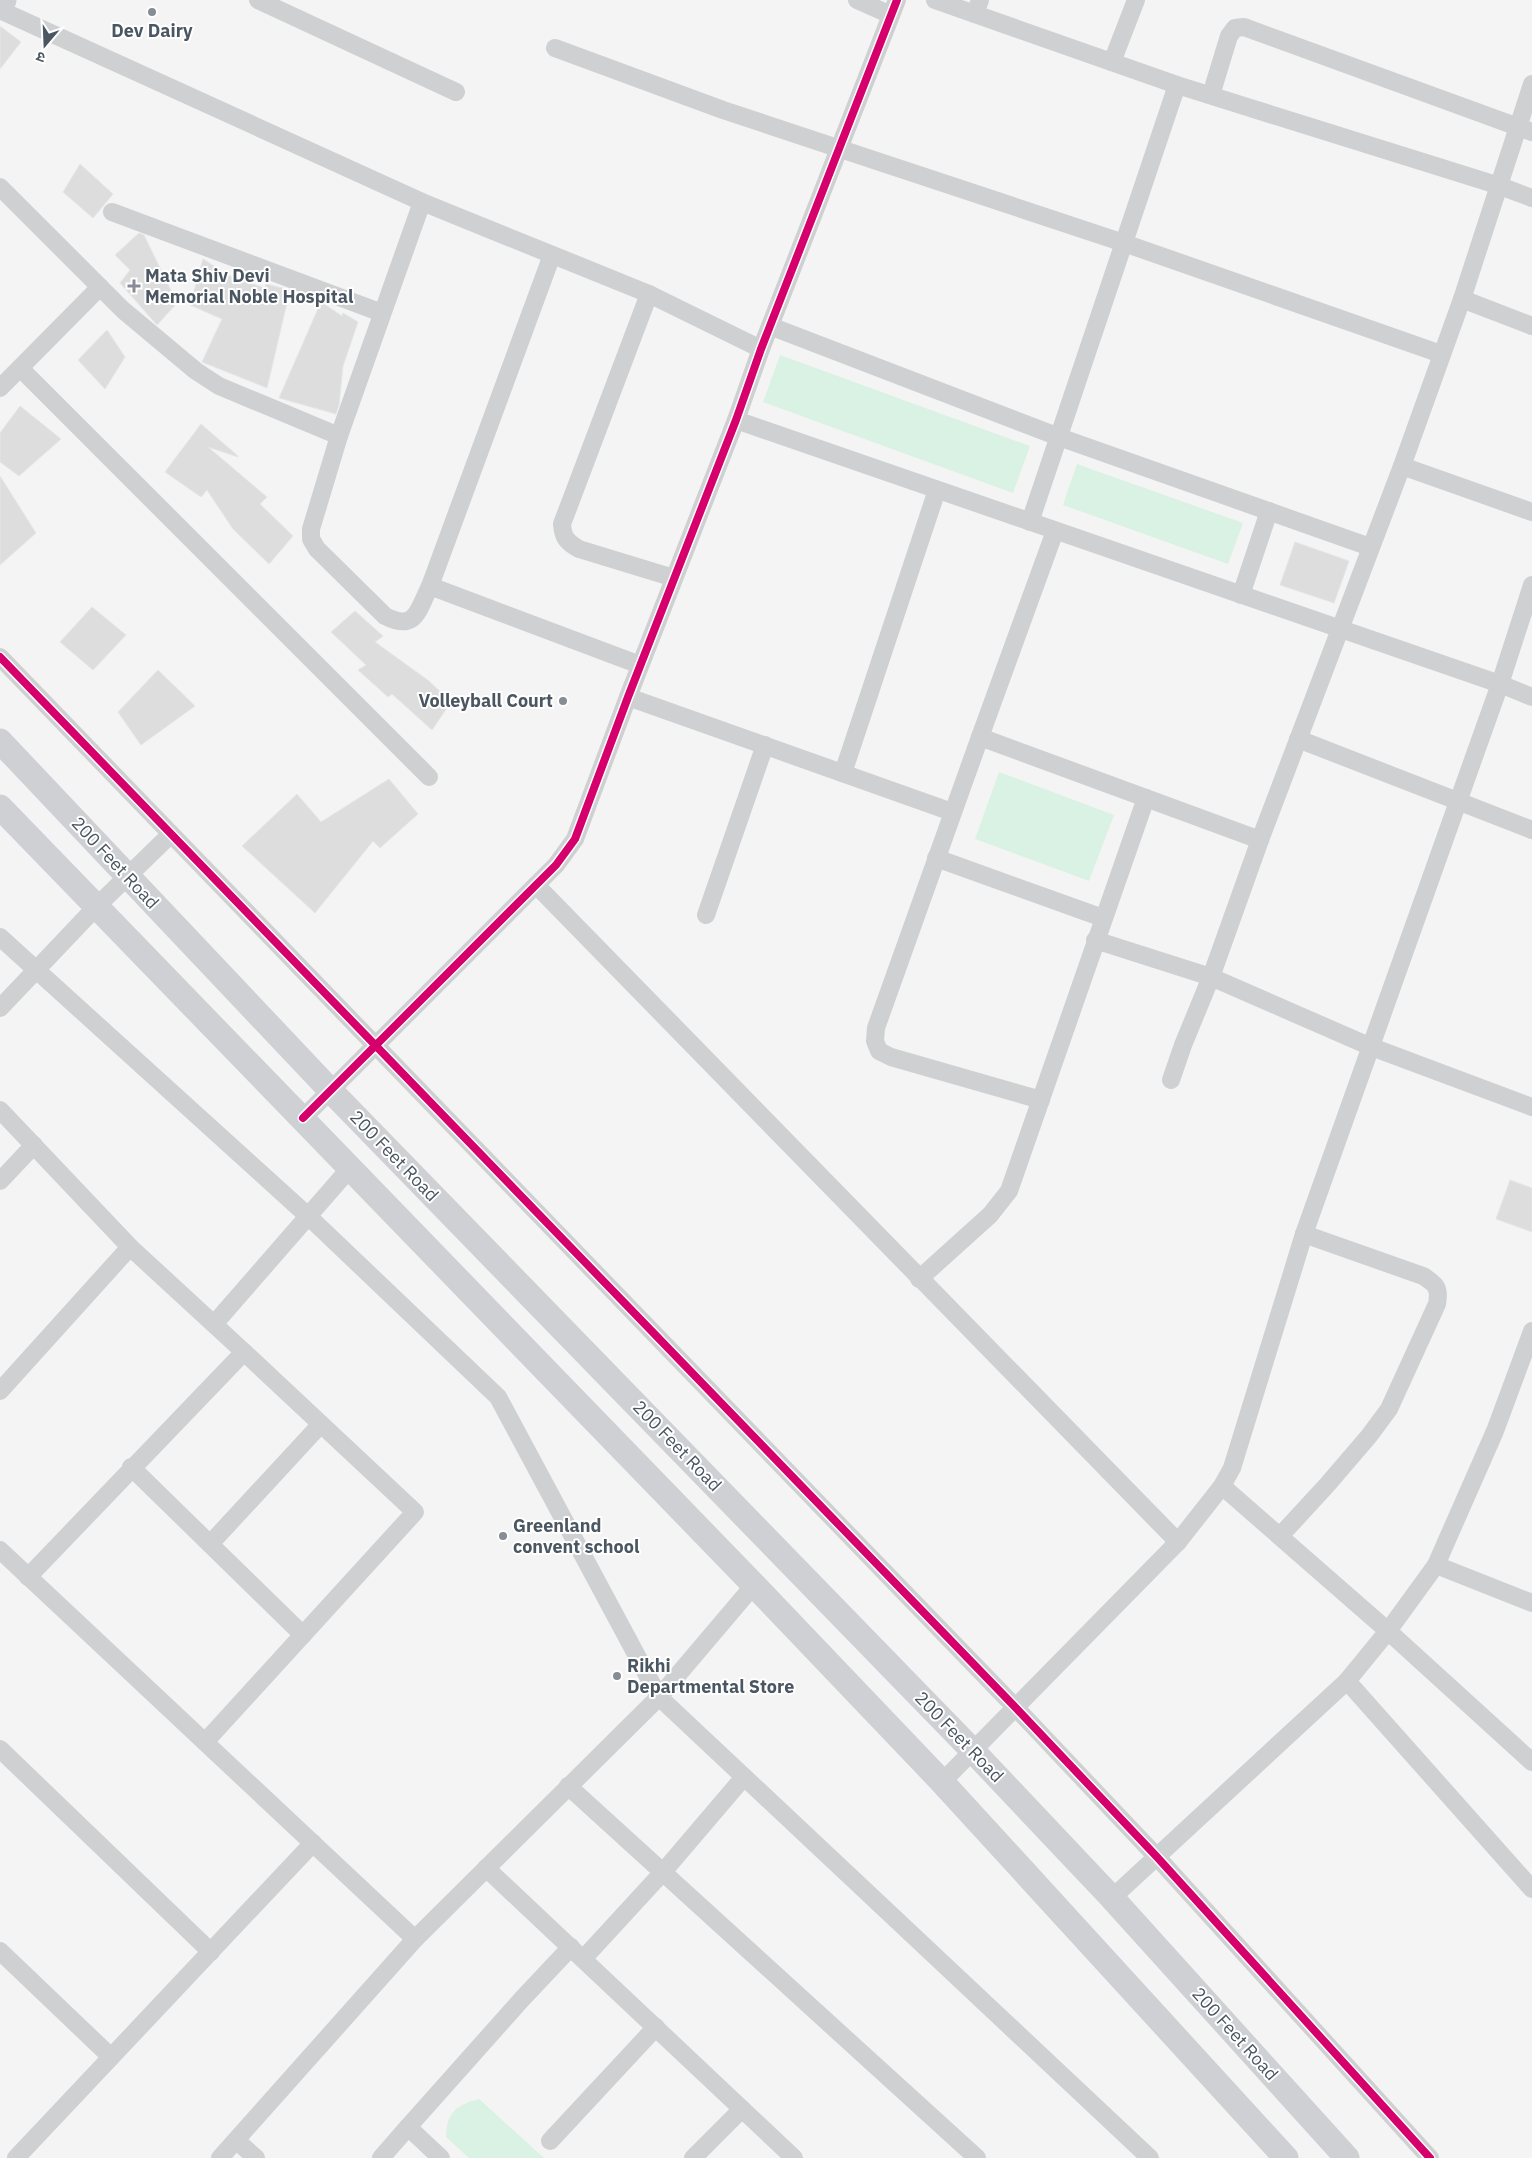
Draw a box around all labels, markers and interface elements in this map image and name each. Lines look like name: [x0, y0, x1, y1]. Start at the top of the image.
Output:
marker: Dev Dairy: [146, 6, 158, 18]
place label: Dev Dairy: [111, 19, 193, 42]
north arrow: [20, 20, 70, 70]
text: उ: [33, 47, 48, 67]
place label: Mata Shiv Devi Memorial Noble Hospital: [145, 264, 354, 308]
marker: Mata Shiv Devi Memorial Noble Hospital: [127, 279, 141, 293]
place label: Volleyball Court: [418, 689, 553, 712]
marker: Volleyball Court: [557, 695, 569, 707]
street label: 200 Feet Road: [67, 812, 164, 914]
street label: 200 Feet Road: [345, 1105, 444, 1206]
street label: 200 Feet Road: [628, 1395, 727, 1496]
place label: Greenland convent school: [513, 1514, 640, 1558]
marker: Greenland convent school: [497, 1530, 509, 1542]
place label: Rikhi Departmental Store: [627, 1654, 794, 1698]
marker: Rikhi Departmental Store: [611, 1670, 623, 1682]
street label: 200 Feet Road: [910, 1686, 1009, 1787]
street label: 200 Feet Road: [1187, 1982, 1283, 2085]

